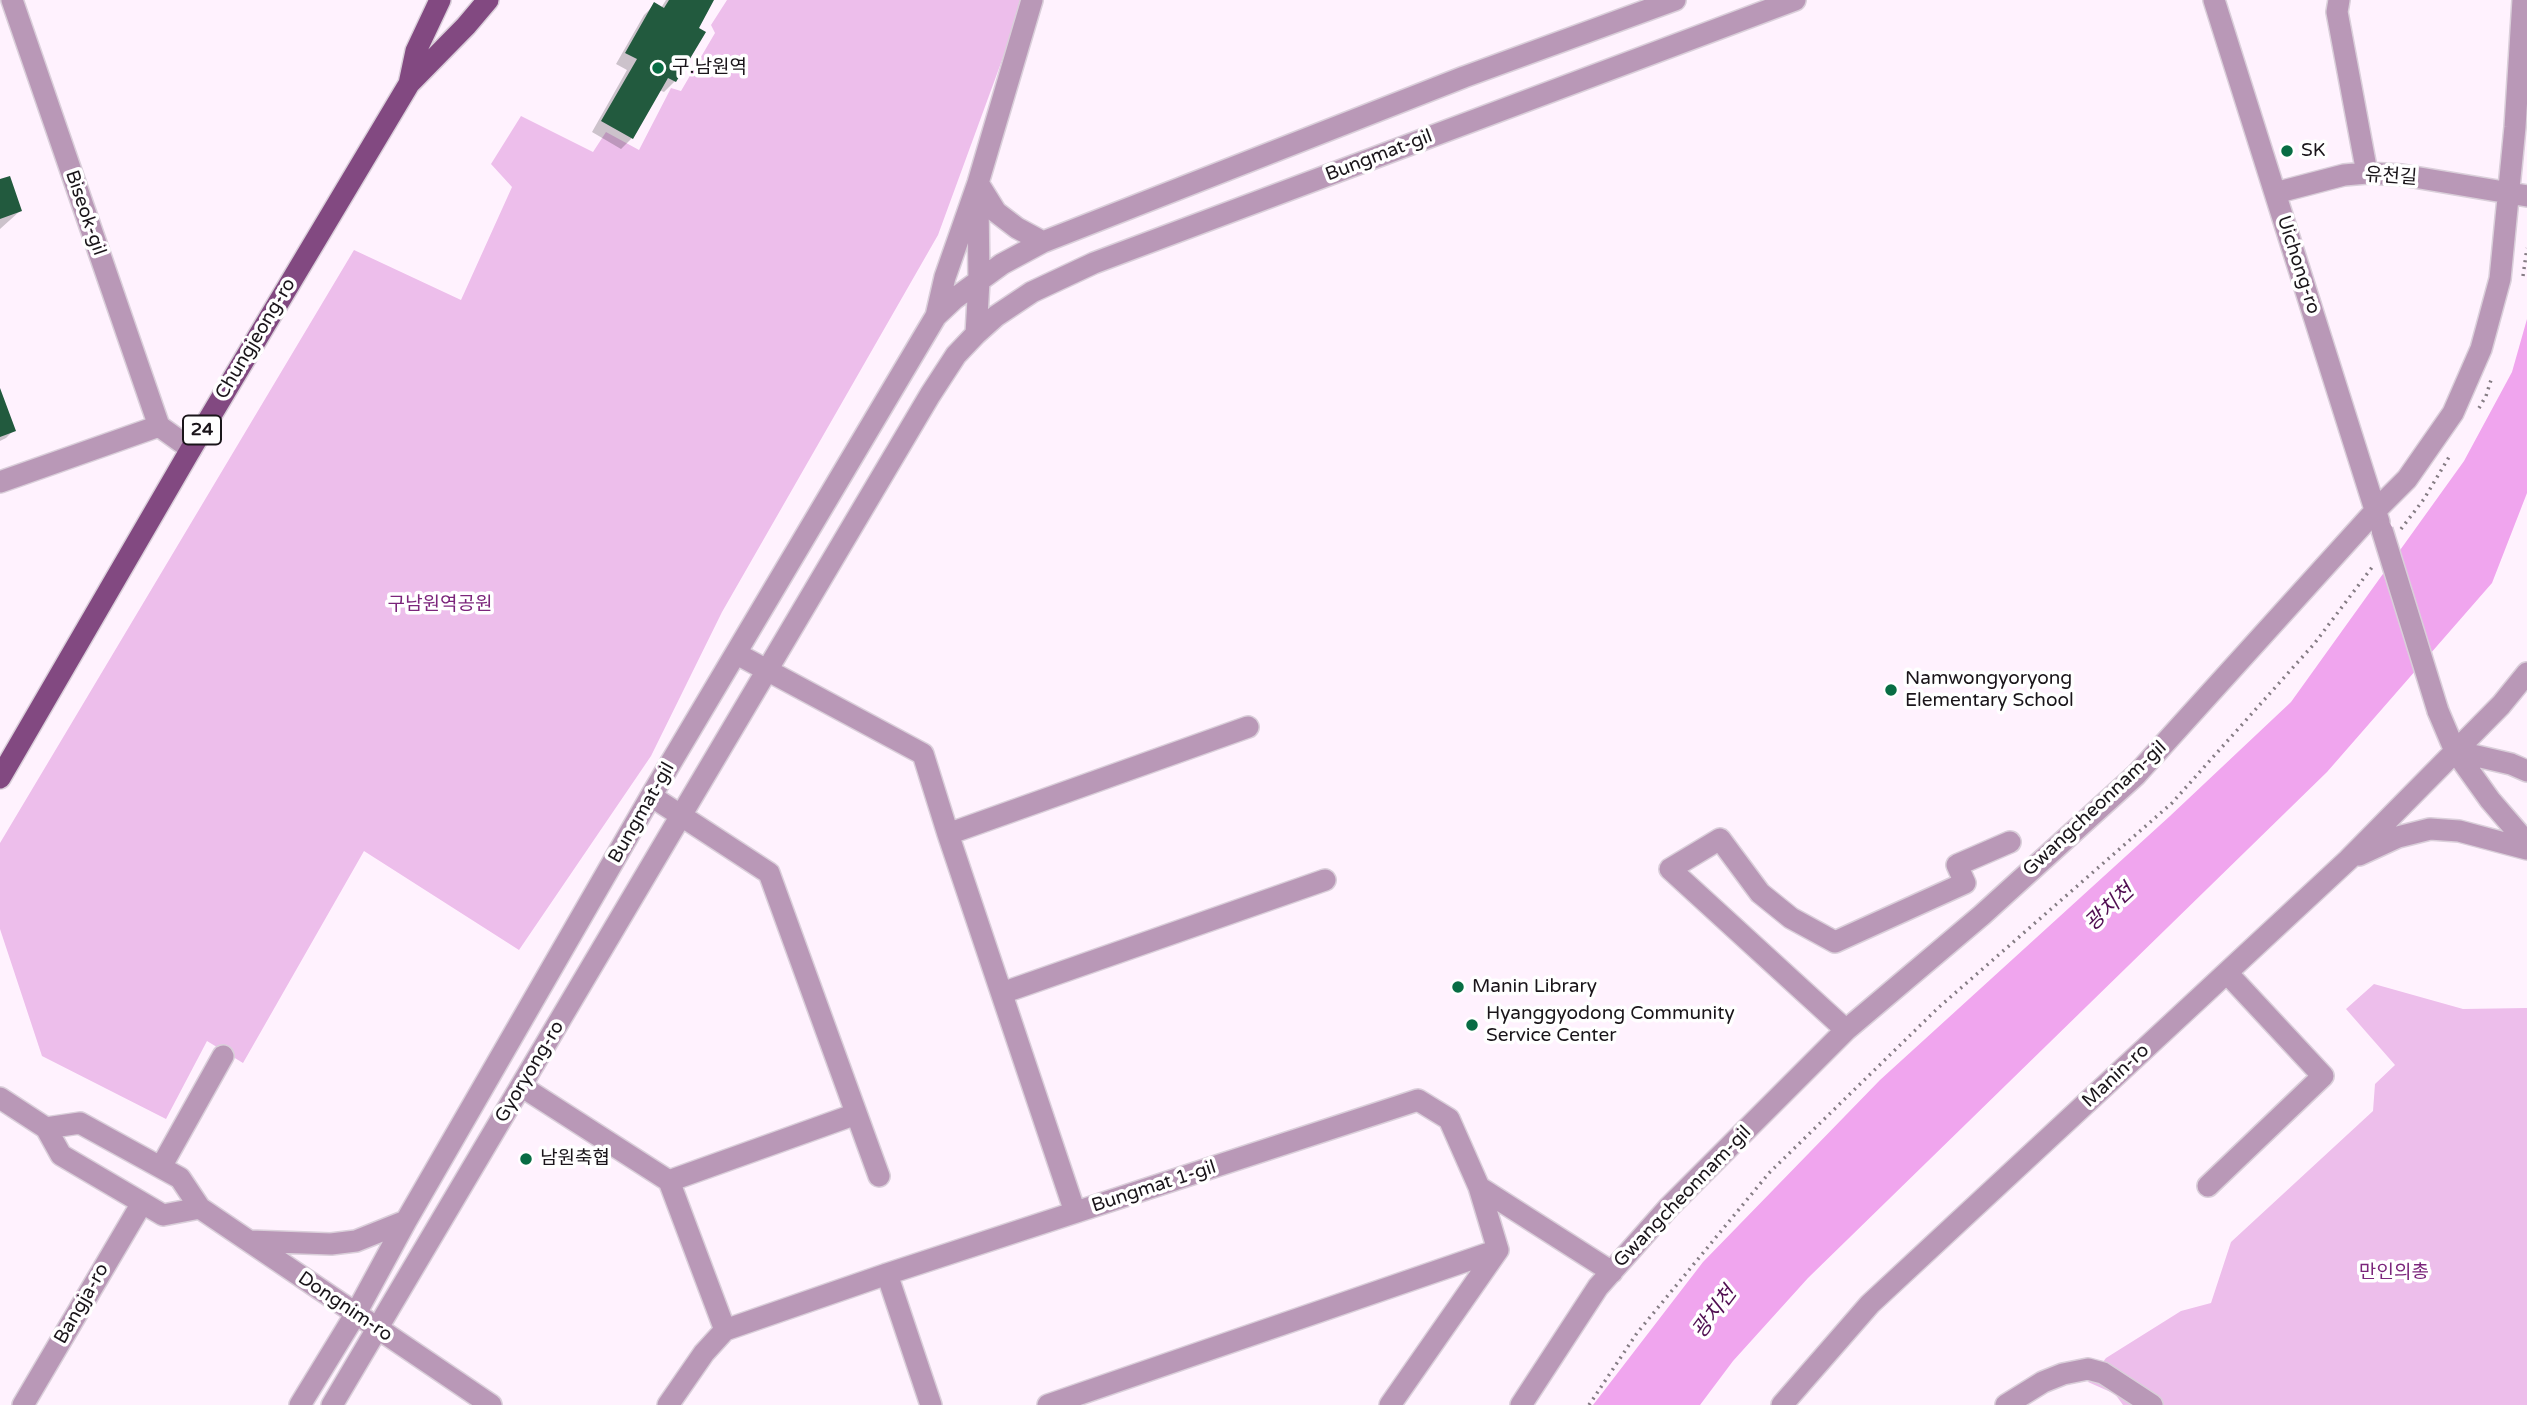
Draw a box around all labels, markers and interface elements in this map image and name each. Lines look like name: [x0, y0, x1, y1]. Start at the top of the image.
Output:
place label: 구.남원역: [672, 57, 747, 79]
marker: 구.남원역: [650, 60, 666, 76]
street label: Bungmat-gil: [1322, 125, 1436, 187]
place label: SK: [2301, 140, 2325, 162]
marker: SK: [2279, 143, 2295, 159]
street label: 유천길: [2364, 164, 2418, 190]
street label: Biseok-gil: [60, 167, 110, 259]
street label: Uichong-ro: [2271, 213, 2325, 317]
street label: Chungjeong-ro: [211, 274, 301, 404]
road number: 24: [183, 416, 221, 444]
park label: 구남원역공원: [388, 594, 492, 616]
place label: Namwongyoryong Elementary School: [1905, 668, 2074, 712]
marker: Namwongyoryong Elementary School: [1883, 682, 1899, 698]
street label: Gwangcheonnam-gil: [2018, 737, 2172, 881]
street label: Bungmat-gil: [604, 759, 680, 867]
water label: 광치천: [2080, 879, 2140, 937]
place label: Manin Library: [1472, 976, 1597, 998]
marker: Manin Library: [1450, 979, 1466, 995]
place label: Hyanggyodong Community Service Center: [1486, 1003, 1735, 1047]
street label: Gyoryong-ro: [491, 1017, 569, 1127]
marker: Hyanggyodong Community Service Center: [1464, 1017, 1480, 1033]
street label: Manin-ro: [2078, 1039, 2154, 1113]
street label: Gwangcheonnam-gil: [1609, 1121, 1757, 1273]
place label: 남원축협: [540, 1148, 610, 1170]
marker: 남원축협: [518, 1151, 534, 1167]
street label: Bungmat 1-gil: [1089, 1156, 1219, 1218]
street label: Bangja-ro: [50, 1260, 114, 1348]
park label: 만인의총: [2359, 1262, 2429, 1284]
street label: Dongnim-ro: [293, 1267, 397, 1347]
water label: 광치천: [1687, 1282, 1743, 1344]

